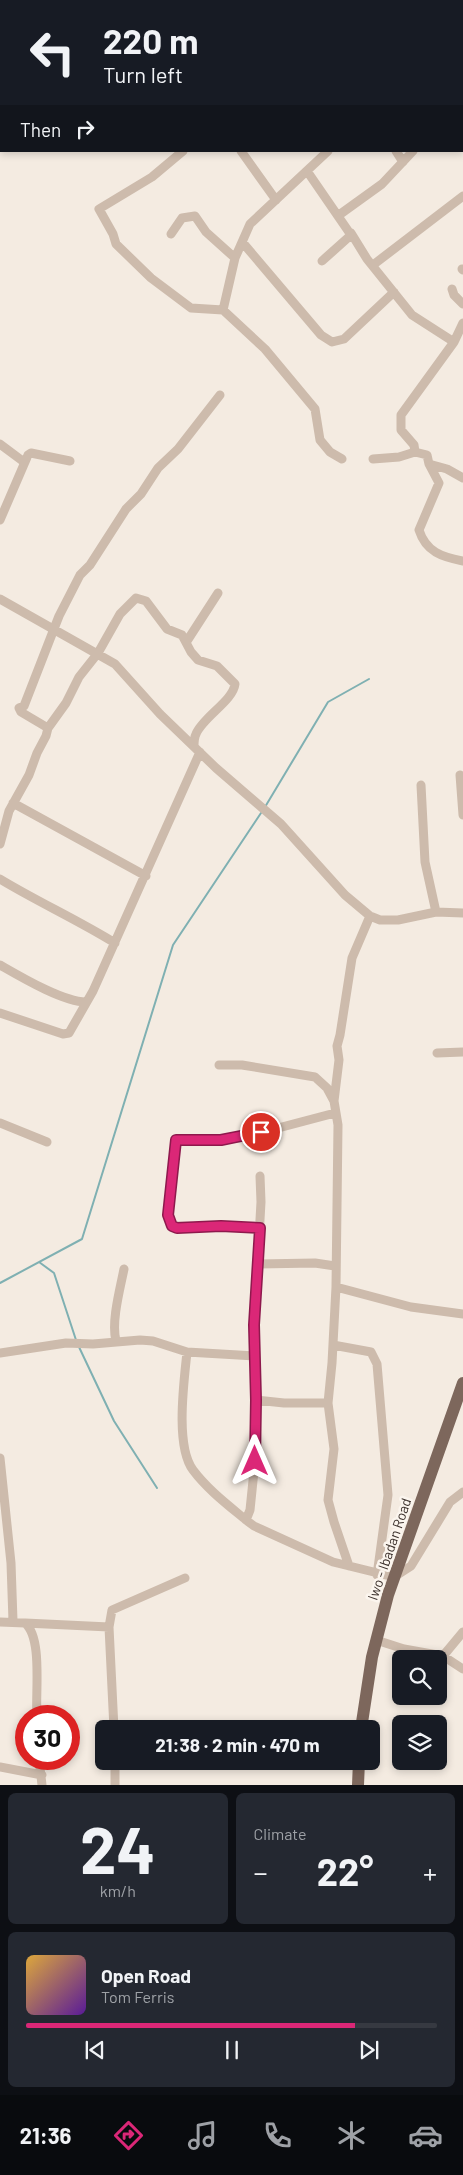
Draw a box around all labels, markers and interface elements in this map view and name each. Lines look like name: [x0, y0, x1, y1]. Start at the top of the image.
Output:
text: 220 m: [103, 19, 198, 61]
icon: left: [20, 20, 85, 85]
text: Turn left: [103, 61, 183, 87]
icon: right: [71, 115, 99, 143]
text: Then: [20, 118, 61, 141]
pin: [240, 1111, 282, 1153]
icon: arrive: [247, 1118, 275, 1146]
position arrow: [228, 1434, 280, 1486]
street label: Iwo - Ibadan Road: [364, 1496, 414, 1602]
map controls: [392, 1650, 447, 1770]
button: search: [392, 1650, 447, 1705]
speed limit sign: 30: [15, 1705, 80, 1770]
button: layers: [392, 1715, 447, 1770]
text: 21:38 · 2 min · 470 m: [155, 1733, 320, 1756]
text: 24: [80, 1809, 156, 1887]
text: Climate: [254, 1824, 306, 1843]
text: 22°: [317, 1848, 374, 1894]
text: −: [254, 1855, 268, 1889]
text: +: [423, 1855, 437, 1889]
text: km/h: [100, 1881, 136, 1900]
text: Open Road: [101, 1964, 191, 1987]
text: Tom Ferris: [101, 1987, 175, 2006]
icon: previous: [81, 2036, 109, 2064]
icon: pause: [218, 2036, 246, 2064]
icon: next: [355, 2036, 383, 2064]
icon: directions: [111, 2118, 146, 2153]
icon: music: [185, 2118, 220, 2153]
icon: phone: [260, 2118, 295, 2153]
icon: climate: [334, 2118, 369, 2153]
icon: car: [408, 2118, 443, 2153]
text: 21:36: [20, 2122, 71, 2148]

